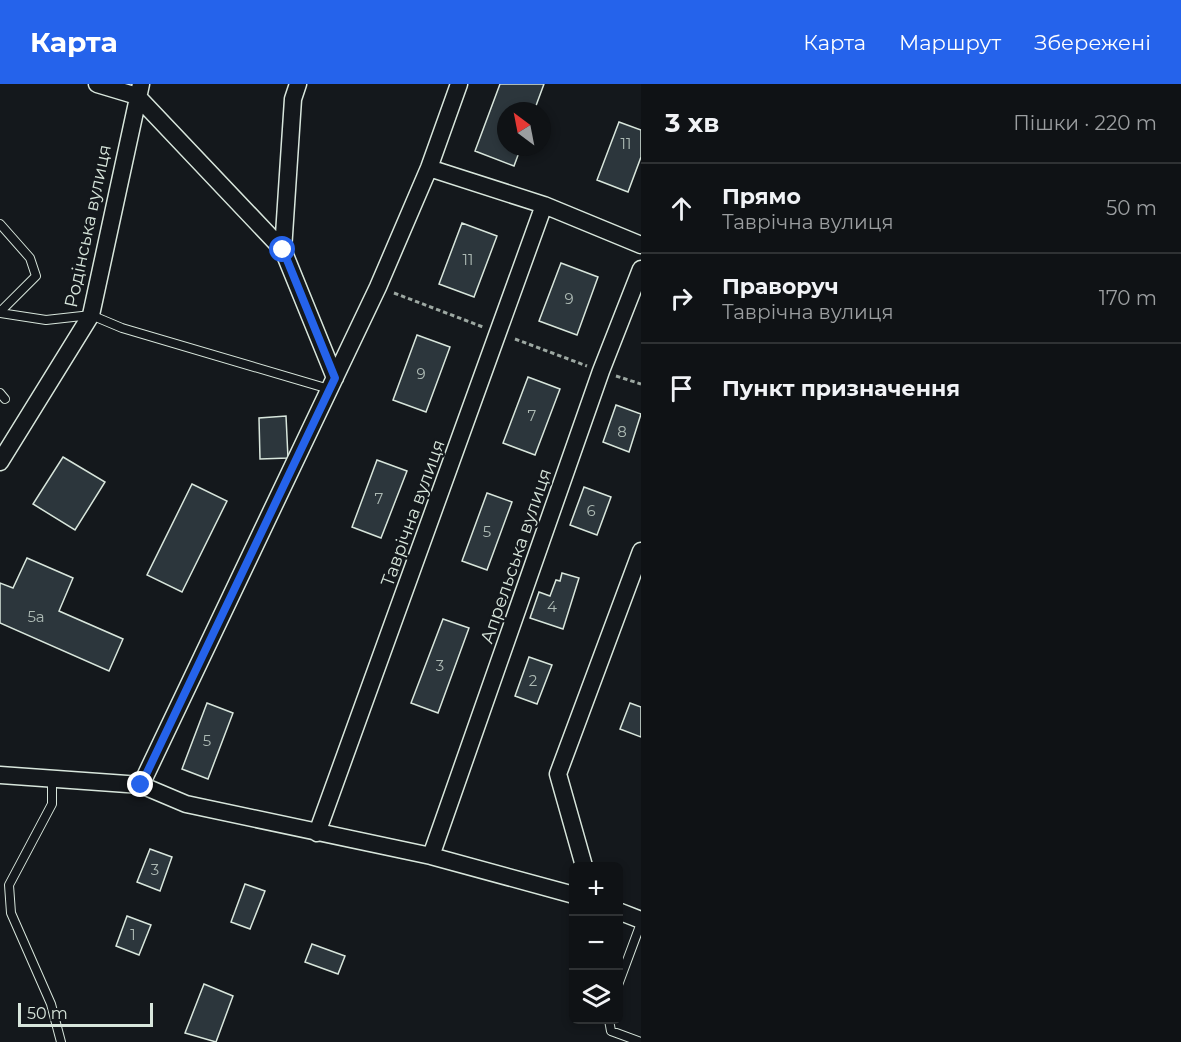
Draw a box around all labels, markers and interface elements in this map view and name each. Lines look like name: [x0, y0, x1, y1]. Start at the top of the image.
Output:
text: Карта: [30, 25, 118, 59]
text: Карта: [803, 30, 866, 55]
text: Маршрут: [899, 30, 1001, 55]
text: Збережені: [1034, 30, 1151, 55]
north arrow: [497, 102, 551, 156]
text: 3 хв: [665, 107, 719, 139]
text: Пішки · 220 m: [1013, 111, 1157, 135]
house number: 11: [621, 134, 631, 153]
street label: Родінська вулиця: [60, 143, 116, 309]
text: Прямо: [722, 183, 801, 210]
icon: ahead: [665, 192, 698, 225]
text: 50 m: [1106, 196, 1157, 220]
text: Таврічна вулиця: [722, 210, 894, 234]
route start: [269, 236, 295, 262]
house number: 11: [463, 250, 473, 269]
text: Праворуч: [722, 273, 839, 300]
icon: right: [665, 282, 698, 315]
text: 170 m: [1099, 286, 1157, 310]
house number: 9: [564, 289, 574, 308]
text: Таврічна вулиця: [722, 300, 894, 324]
house number: 9: [416, 364, 426, 383]
icon: arrive: [665, 372, 698, 405]
text: Пункт призначення: [722, 375, 960, 402]
house number: 7: [528, 406, 537, 425]
house number: 8: [617, 422, 627, 441]
street label: Таврічна вулиця: [376, 437, 450, 589]
street label: Апрельська вулиця: [476, 466, 556, 646]
house number: 7: [375, 489, 384, 508]
house number: 6: [586, 501, 596, 520]
house number: 5: [483, 522, 491, 541]
house number: 4: [547, 597, 557, 616]
house number: 5а: [27, 607, 45, 626]
house number: 3: [436, 656, 444, 675]
house number: 2: [529, 671, 537, 690]
house number: 5: [203, 731, 211, 750]
route end: [127, 771, 153, 797]
house number: 3: [151, 860, 159, 879]
map controls: [569, 862, 623, 1024]
button: +: [569, 862, 623, 916]
button: −: [569, 916, 623, 970]
house number: 1: [130, 925, 136, 944]
button: layers: [569, 970, 623, 1024]
scale bar: [18, 1000, 153, 1028]
text: 50 m: [27, 1004, 68, 1023]

